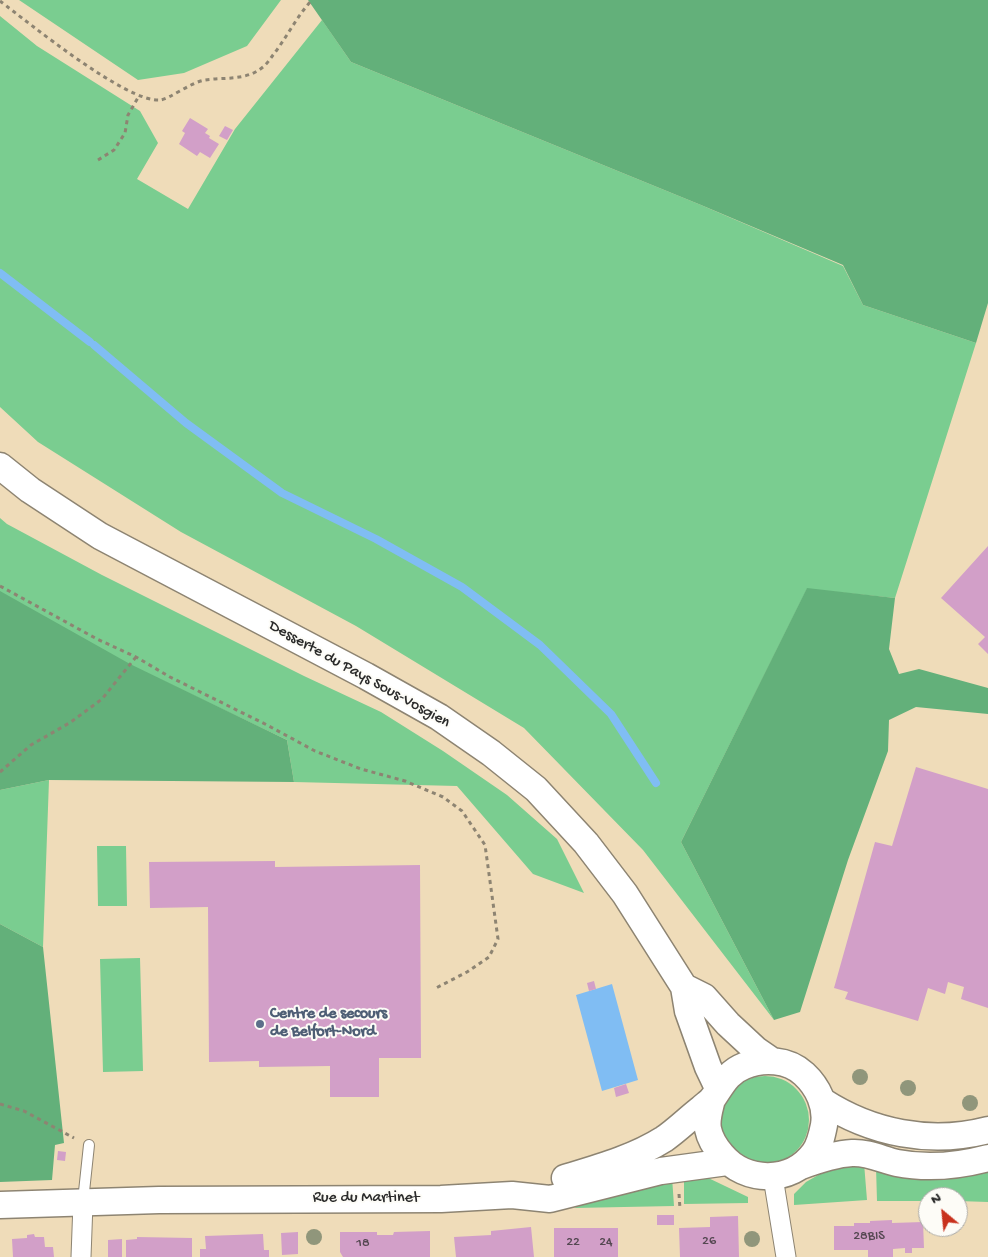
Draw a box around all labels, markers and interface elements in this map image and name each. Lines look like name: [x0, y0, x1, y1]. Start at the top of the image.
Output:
street label: Desserte du Pays Sous-Vosgien: [265, 617, 453, 733]
place label: Centre de secours de Belfort-Nord: [270, 1005, 387, 1043]
marker: Centre de secours de Belfort-Nord: [254, 1018, 266, 1030]
north arrow: [918, 1187, 968, 1237]
street label: Rue du Martinet: [313, 1189, 419, 1209]
text: N: [928, 1190, 944, 1209]
house number: 28BIS: [853, 1229, 885, 1245]
house number: 26: [702, 1234, 716, 1250]
house number: 22: [566, 1235, 580, 1251]
house number: 24: [599, 1235, 613, 1251]
house number: 18: [356, 1236, 370, 1252]

